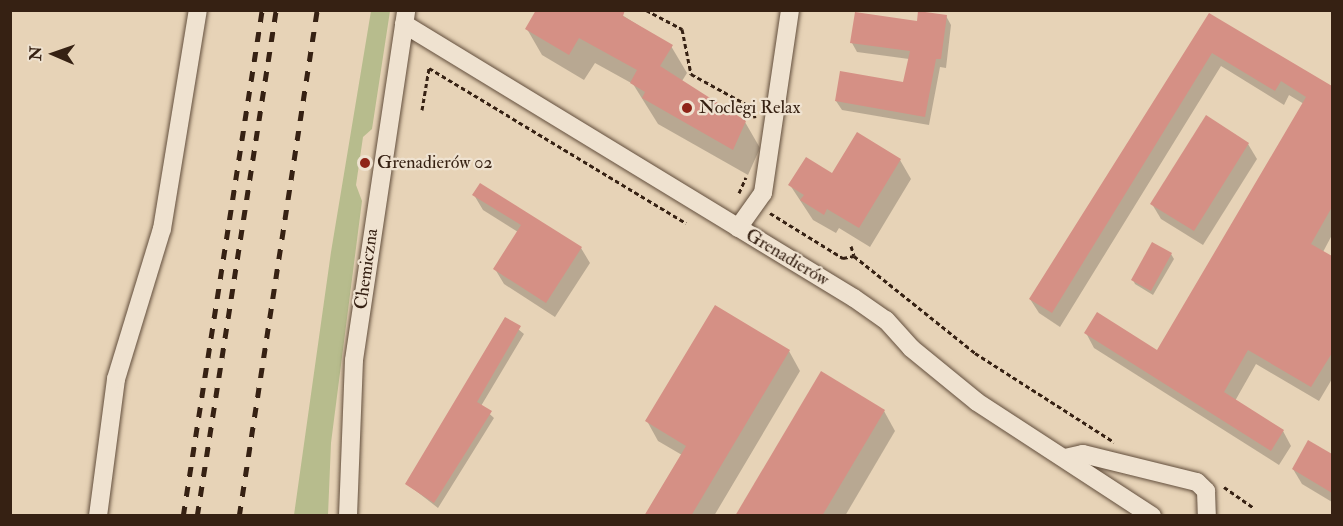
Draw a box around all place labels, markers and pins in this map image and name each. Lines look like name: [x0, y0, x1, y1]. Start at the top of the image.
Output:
place label: Noclegi Relax: [699, 97, 800, 119]
marker: Noclegi Relax: [680, 101, 694, 115]
place label: Grenadierów 02: [377, 152, 493, 174]
marker: Grenadierów 02: [358, 156, 372, 170]

